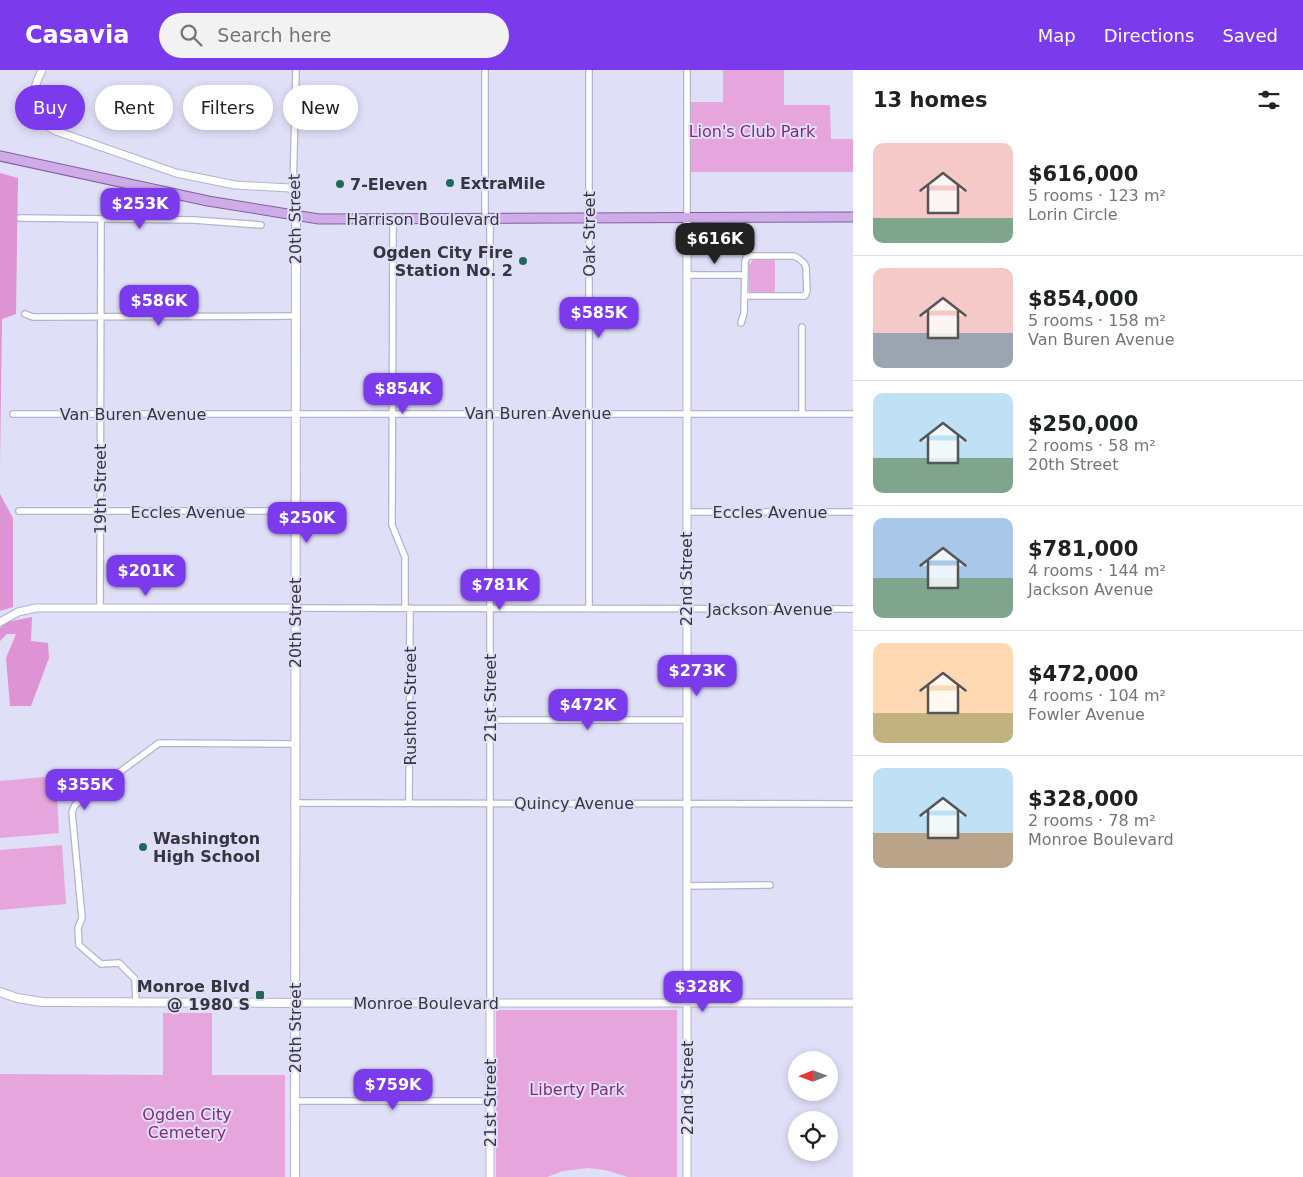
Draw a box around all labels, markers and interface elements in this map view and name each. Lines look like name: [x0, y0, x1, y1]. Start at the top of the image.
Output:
search box: [159, 13, 509, 58]
text: Casavia: [25, 21, 129, 49]
icon: search: [177, 21, 205, 49]
text: Search here: [217, 24, 332, 46]
text: Map: [1038, 25, 1076, 46]
text: Directions: [1104, 25, 1194, 46]
text: Saved: [1222, 25, 1278, 46]
chip: Buy: [15, 85, 85, 130]
chip: Rent: [95, 85, 173, 130]
chip: Filters: [183, 85, 273, 130]
chip: New: [283, 85, 358, 130]
icon: filters: [1255, 86, 1283, 114]
text: 13 homes: [873, 88, 988, 112]
park label: Lion's Club Park: [689, 122, 816, 141]
text: $616,000: [1028, 162, 1138, 186]
icon: home: [913, 163, 973, 223]
street label: 20th Street: [285, 174, 305, 264]
place label: ExtraMile: [460, 174, 545, 193]
place label: 7-Eleven: [350, 175, 428, 194]
marker: ExtraMile: [444, 177, 456, 189]
marker: 7-Eleven: [334, 178, 346, 190]
text: 5 rooms · 123 m²: [1028, 186, 1166, 205]
pin: $253K: [105, 188, 175, 230]
street label: Oak Street: [580, 191, 599, 277]
text: $253K: [112, 194, 168, 213]
text: Lorin Circle: [1028, 205, 1118, 224]
street label: Harrison Boulevard: [346, 210, 500, 229]
pin: $616K: [680, 222, 750, 265]
text: $616K: [687, 229, 743, 248]
place label: Ogden City Fire Station No. 2: [373, 243, 513, 280]
marker: Ogden City Fire Station No. 2: [517, 255, 529, 267]
pin: $586K: [124, 284, 194, 327]
text: $854,000: [1028, 287, 1138, 311]
icon: home: [913, 288, 973, 348]
text: $586K: [131, 291, 187, 310]
pin: $585K: [564, 296, 634, 339]
text: $585K: [571, 303, 627, 322]
text: 5 rooms · 158 m²: [1028, 311, 1166, 330]
text: Van Buren Avenue: [1028, 330, 1175, 349]
pin: $854K: [368, 372, 438, 415]
text: $854K: [375, 379, 431, 398]
street label: Van Buren Avenue: [465, 404, 611, 423]
street label: Van Buren Avenue: [60, 405, 206, 424]
text: $250,000: [1028, 412, 1138, 436]
icon: home: [913, 413, 973, 473]
text: 2 rooms · 58 m²: [1028, 436, 1156, 455]
street label: 19th Street: [91, 444, 110, 534]
text: 20th Street: [1028, 455, 1118, 474]
pin: $250K: [272, 502, 342, 544]
street label: Eccles Avenue: [131, 503, 245, 522]
street label: Eccles Avenue: [713, 503, 827, 522]
text: $250K: [279, 508, 335, 527]
street label: 22nd Street: [677, 532, 696, 626]
text: $781,000: [1028, 537, 1138, 561]
icon: home: [913, 538, 973, 598]
pin: $201K: [111, 554, 181, 597]
text: $201K: [118, 561, 174, 580]
text: 4 rooms · 144 m²: [1028, 561, 1166, 580]
pin: $781K: [465, 568, 535, 611]
text: $781K: [472, 575, 528, 594]
street label: 20th Street: [286, 578, 305, 668]
text: Jackson Avenue: [1028, 580, 1153, 599]
street label: Jackson Avenue: [706, 600, 833, 619]
street label: Rushton Street: [401, 647, 420, 765]
street label: 21st Street: [481, 654, 500, 742]
pin: $273K: [662, 654, 732, 697]
text: $273K: [669, 661, 725, 680]
text: $472,000: [1028, 662, 1138, 686]
icon: home: [913, 663, 973, 723]
text: 4 rooms · 104 m²: [1028, 686, 1166, 705]
pin: $472K: [553, 688, 623, 731]
text: $472K: [560, 695, 616, 714]
text: Fowler Avenue: [1028, 705, 1145, 724]
pin: $355K: [50, 768, 120, 811]
text: $355K: [57, 775, 113, 794]
text: $328,000: [1028, 787, 1138, 811]
icon: home: [913, 788, 973, 848]
street label: Quincy Avenue: [514, 794, 634, 813]
text: 2 rooms · 78 m²: [1028, 811, 1156, 830]
place label: Washington High School: [153, 829, 260, 866]
text: Monroe Boulevard: [1028, 830, 1174, 849]
marker: Washington High School: [137, 841, 149, 853]
pin: $328K: [668, 970, 738, 1013]
place label: Monroe Blvd @ 1980 S: [137, 977, 250, 1014]
text: $328K: [675, 977, 731, 996]
street label: 20th Street: [286, 983, 305, 1073]
marker: Monroe Blvd @ 1980 S: [254, 989, 266, 1001]
street label: Monroe Boulevard: [353, 994, 499, 1013]
street label: 22nd Street: [678, 1041, 697, 1135]
north arrow: [788, 1051, 838, 1101]
map controls: [788, 1051, 838, 1161]
street label: 21st Street: [481, 1059, 500, 1147]
pin: $759K: [358, 1068, 428, 1111]
text: $759K: [365, 1075, 421, 1094]
park label: Liberty Park: [529, 1080, 625, 1099]
park label: Ogden City Cemetery: [142, 1105, 232, 1142]
button: locate: [788, 1111, 838, 1161]

